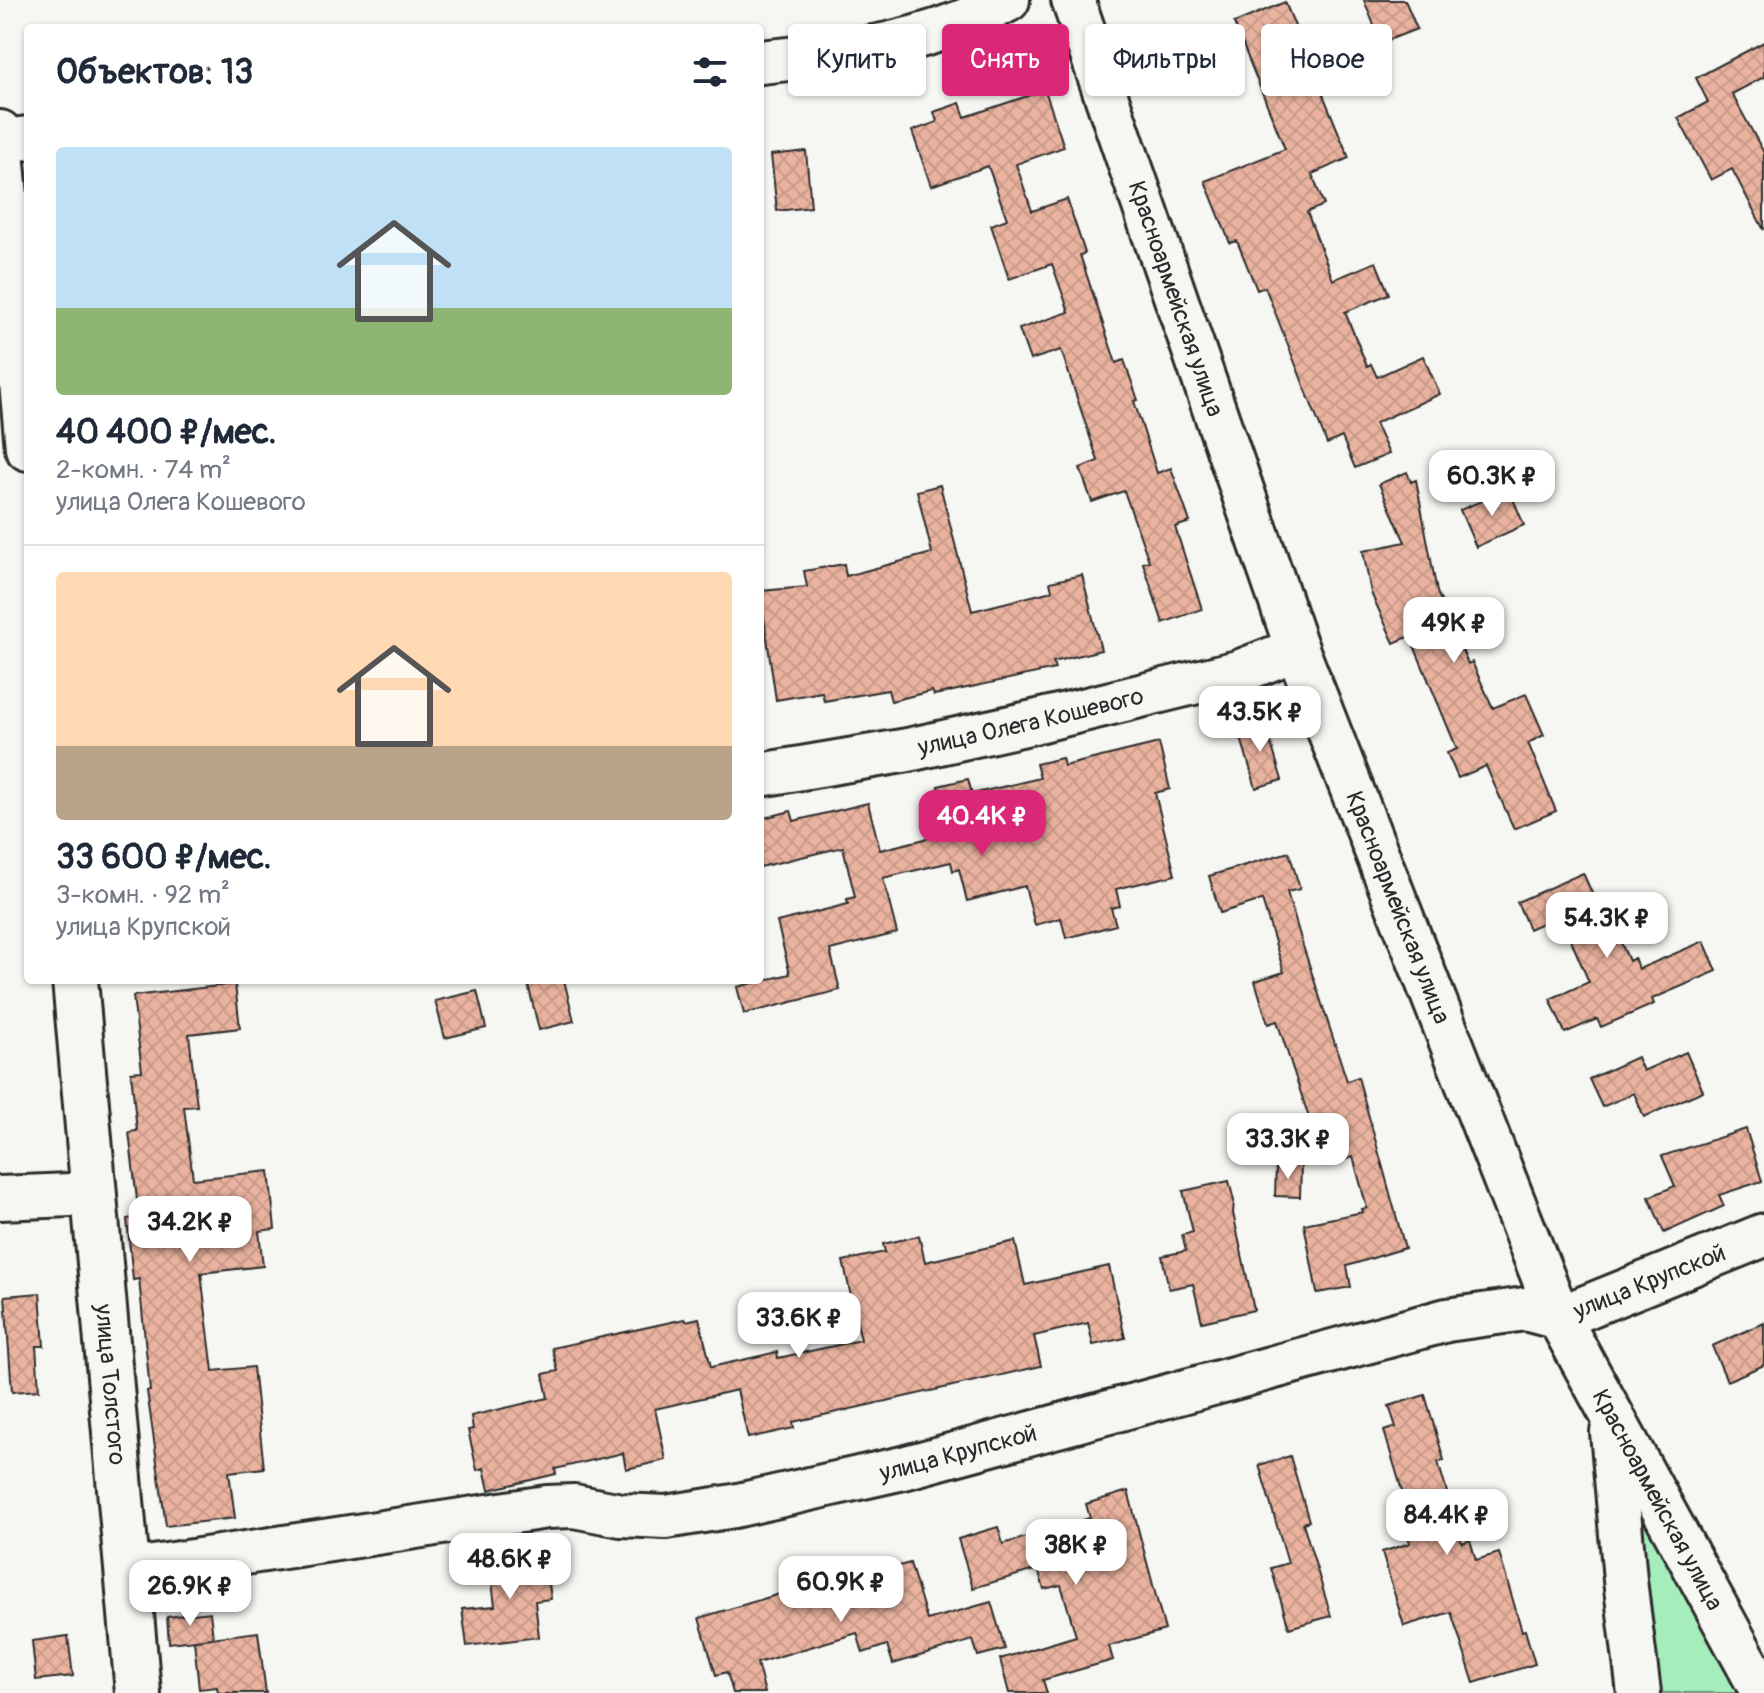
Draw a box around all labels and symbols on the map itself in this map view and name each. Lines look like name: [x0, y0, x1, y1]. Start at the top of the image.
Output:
street label: Красноармейская улица: [1122, 177, 1230, 420]
pin: 60.3K ₽: [1418, 450, 1566, 518]
pin: 49K ₽: [1398, 597, 1510, 665]
street label: улица Олега Кошевого: [914, 681, 1146, 762]
pin: 43.5K ₽: [1186, 686, 1334, 754]
street label: Красноармейская улица: [1340, 787, 1457, 1028]
pin: 40.4K ₽: [908, 790, 1056, 858]
pin: 54.3K ₽: [1533, 892, 1681, 960]
pin: 33.3K ₽: [1214, 1113, 1362, 1181]
pin: 34.2K ₽: [116, 1196, 264, 1264]
street label: улица Крупской: [1568, 1238, 1730, 1326]
pin: 33.6K ₽: [725, 1292, 873, 1360]
street label: улица Толстого: [89, 1302, 132, 1466]
street label: Красноармейская улица: [1586, 1384, 1730, 1615]
street label: улица Крупской: [876, 1418, 1040, 1488]
pin: 84.4K ₽: [1373, 1489, 1521, 1557]
pin: 38K ₽: [1020, 1519, 1132, 1587]
pin: 48.6K ₽: [436, 1533, 584, 1601]
pin: 60.9K ₽: [767, 1556, 915, 1624]
pin: 26.9K ₽: [116, 1560, 264, 1628]

